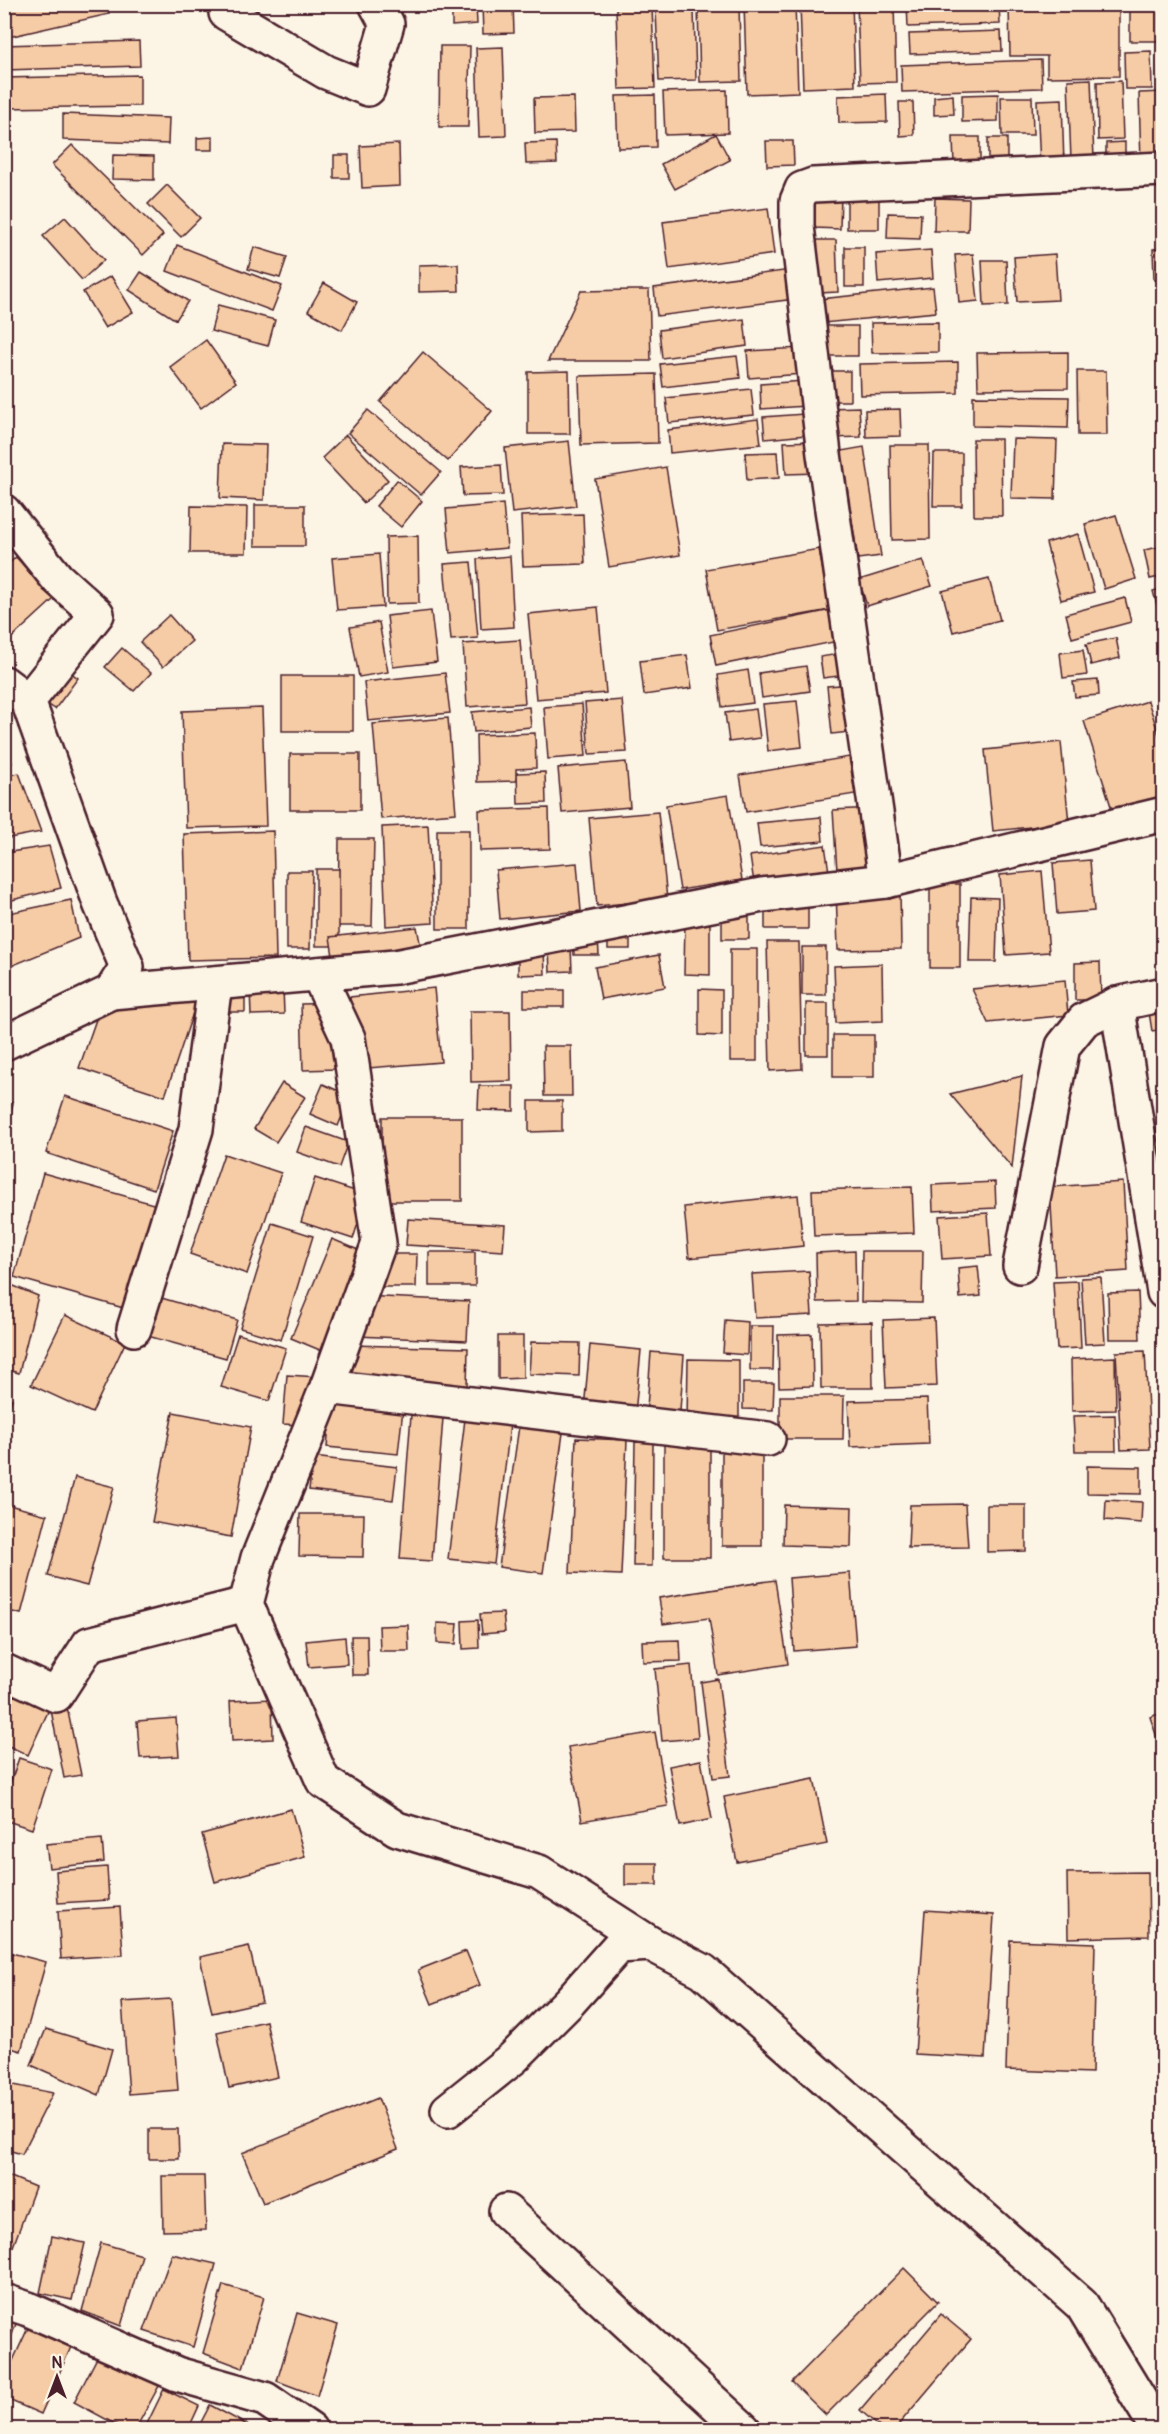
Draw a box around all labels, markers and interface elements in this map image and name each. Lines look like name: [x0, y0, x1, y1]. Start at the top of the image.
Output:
north arrow: [27, 2347, 87, 2407]
text: N: [52, 2353, 63, 2373]

